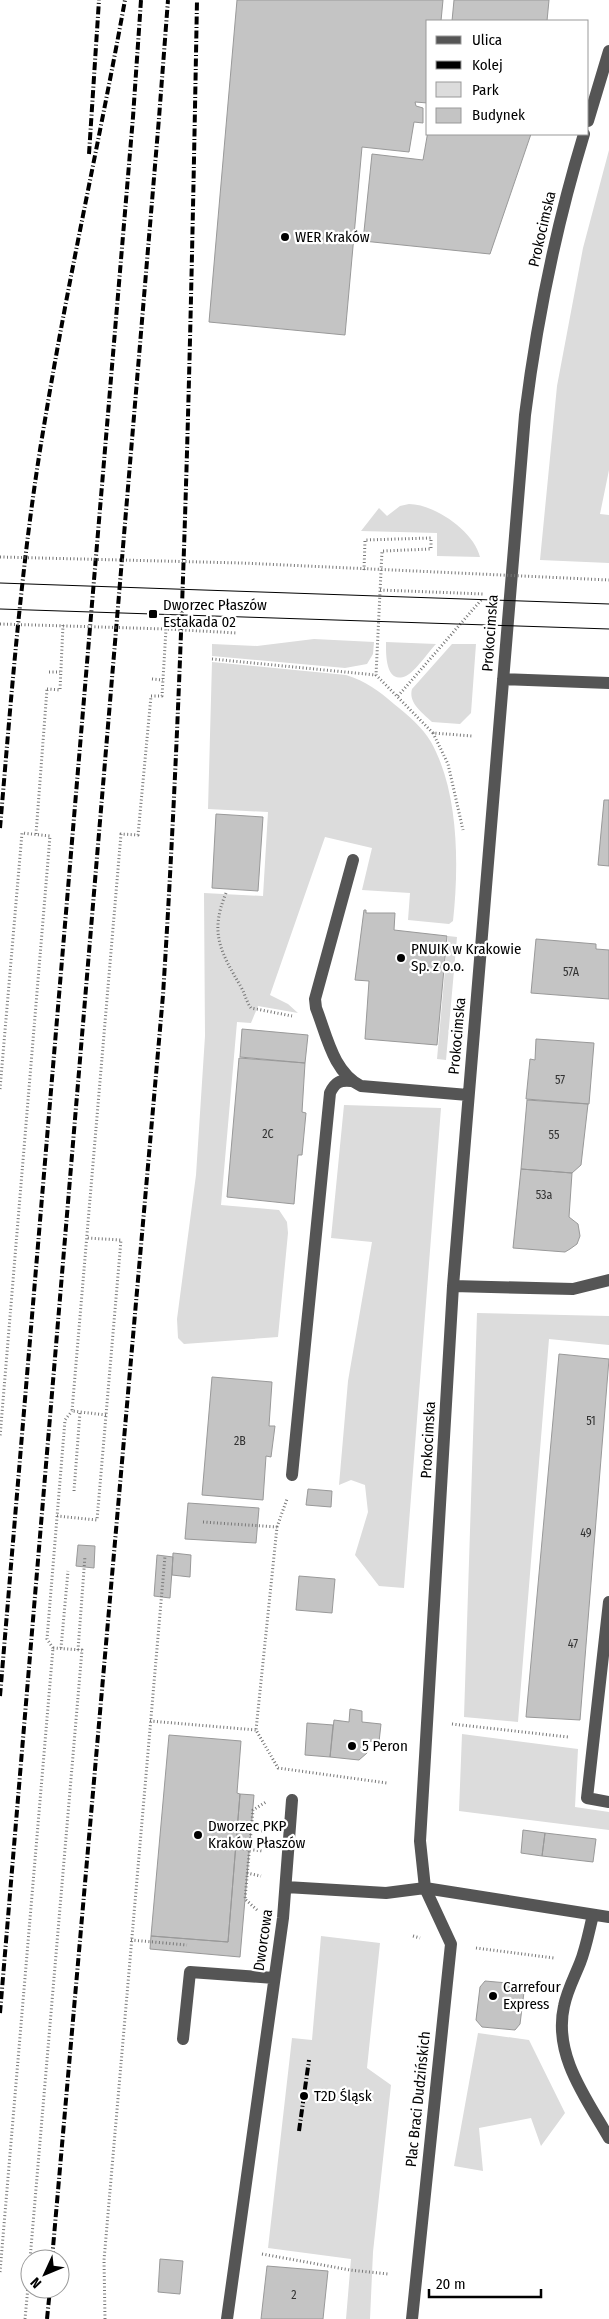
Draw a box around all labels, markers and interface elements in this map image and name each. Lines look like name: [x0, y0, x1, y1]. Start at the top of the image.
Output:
legend: [426, 20, 589, 135]
text: Ulica: [472, 31, 502, 49]
text: Kolej: [472, 56, 503, 74]
text: Park: [472, 81, 499, 99]
text: Budynek: [472, 106, 525, 124]
street label: Prokocimska: [525, 189, 559, 269]
place label: WER Kraków: [295, 228, 370, 246]
marker: WER Kraków: [279, 231, 291, 243]
street label: Prokocimska: [478, 594, 502, 672]
place label: Dworzec Płaszów Estakada 02: [163, 596, 267, 631]
marker: Dworzec Płaszów Estakada 02: [147, 608, 159, 620]
place label: PNUIK w Krakowie Sp. z o.o.: [411, 940, 521, 975]
marker: PNUIK w Krakowie Sp. z o.o.: [395, 952, 407, 964]
house number: 57A: [563, 965, 580, 979]
street label: Prokocimska: [445, 997, 469, 1075]
house number: 57: [555, 1073, 565, 1087]
house number: 2C: [262, 1127, 274, 1141]
house number: 55: [549, 1128, 560, 1142]
house number: 53a: [536, 1188, 552, 1202]
street label: Prokocimska: [417, 1401, 439, 1479]
house number: 51: [586, 1414, 596, 1428]
house number: 2B: [234, 1434, 246, 1448]
house number: 49: [580, 1526, 592, 1540]
house number: 47: [568, 1637, 578, 1651]
place label: 5 Peron: [362, 1737, 408, 1755]
marker: 5 Peron: [346, 1740, 358, 1752]
place label: Dworzec PKP Kraków Płaszów: [208, 1817, 306, 1852]
marker: Dworzec PKP Kraków Płaszów: [192, 1829, 204, 1841]
street label: Dworcowa: [250, 1908, 276, 1972]
place label: Carrefour Express: [503, 1978, 561, 2013]
marker: Carrefour Express: [487, 1990, 499, 2002]
street label: Plac Braci Dudzińskich: [402, 2030, 434, 2168]
place label: T2D Śląsk: [314, 2087, 372, 2105]
marker: T2D Śląsk: [298, 2090, 310, 2102]
north arrow: [20, 2249, 70, 2299]
scale bar: [429, 2266, 542, 2298]
text: N: [27, 2274, 45, 2292]
text: 20 m: [436, 2275, 466, 2293]
house number: 2: [291, 2288, 297, 2302]

